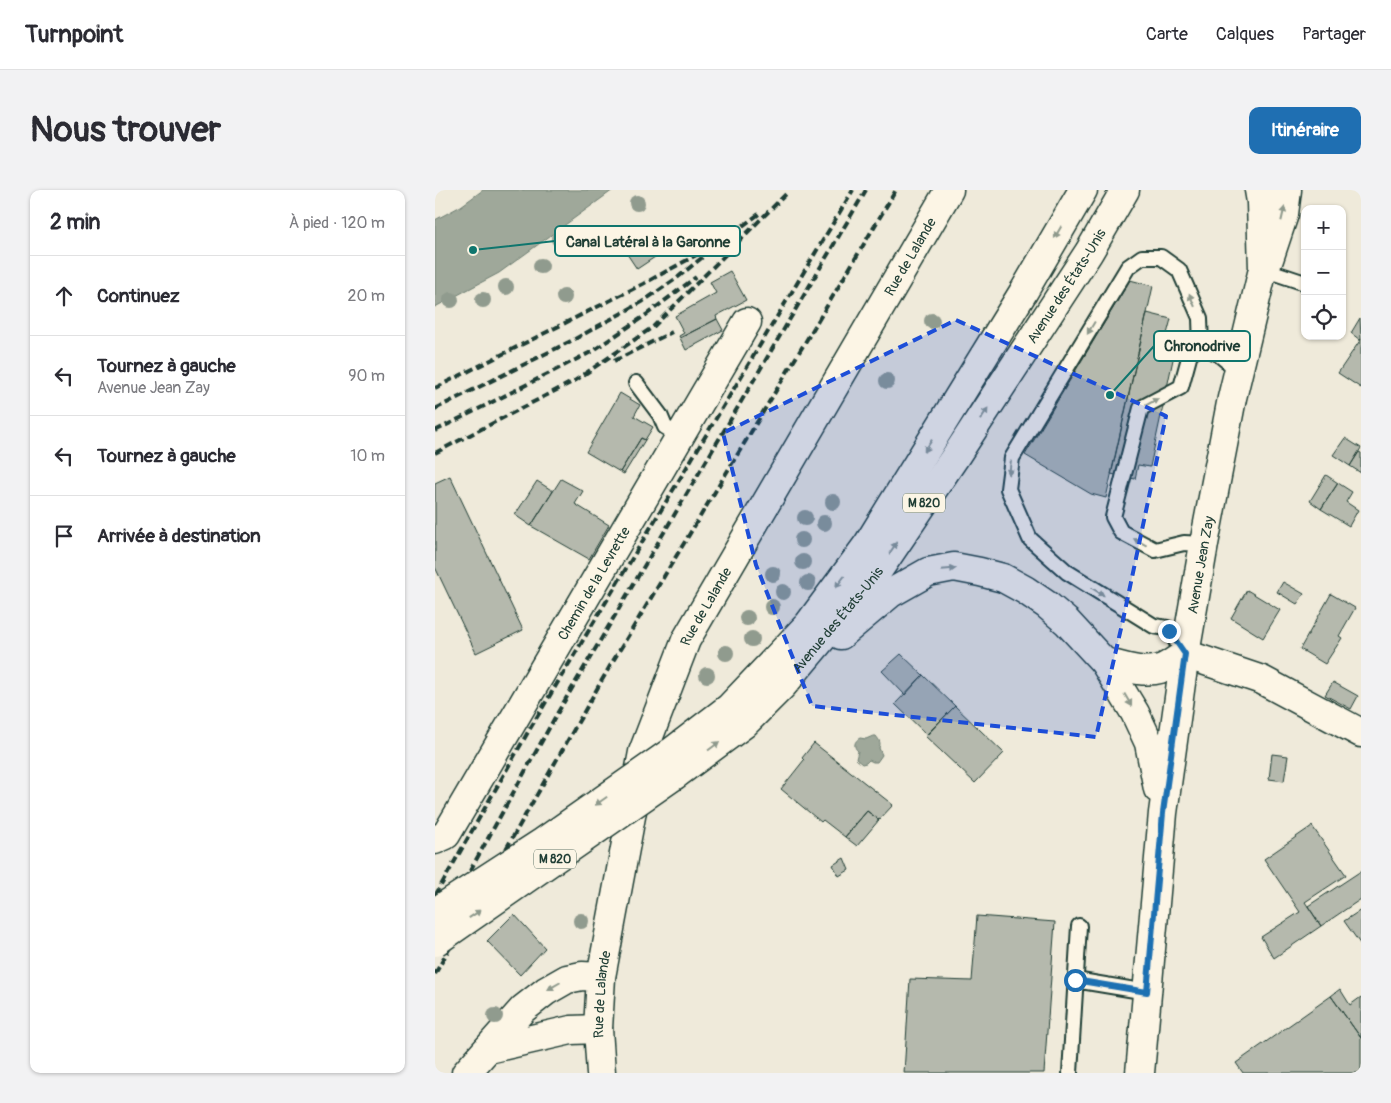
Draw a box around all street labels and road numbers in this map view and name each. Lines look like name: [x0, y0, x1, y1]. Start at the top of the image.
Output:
street label: Rue de Lalande: [881, 214, 940, 299]
street label: Avenue des États-Unis: [1023, 225, 1110, 346]
road number: M 820: [903, 494, 945, 512]
street label: Avenue Jean Zay: [1184, 515, 1218, 615]
street label: Chemin de la Levrette: [554, 523, 634, 643]
street label: Avenue des États-Unis: [788, 563, 887, 676]
street label: Rue de Lalande: [676, 564, 735, 648]
road number: M 820: [534, 850, 576, 869]
street label: Rue de Lalande: [589, 949, 614, 1039]

